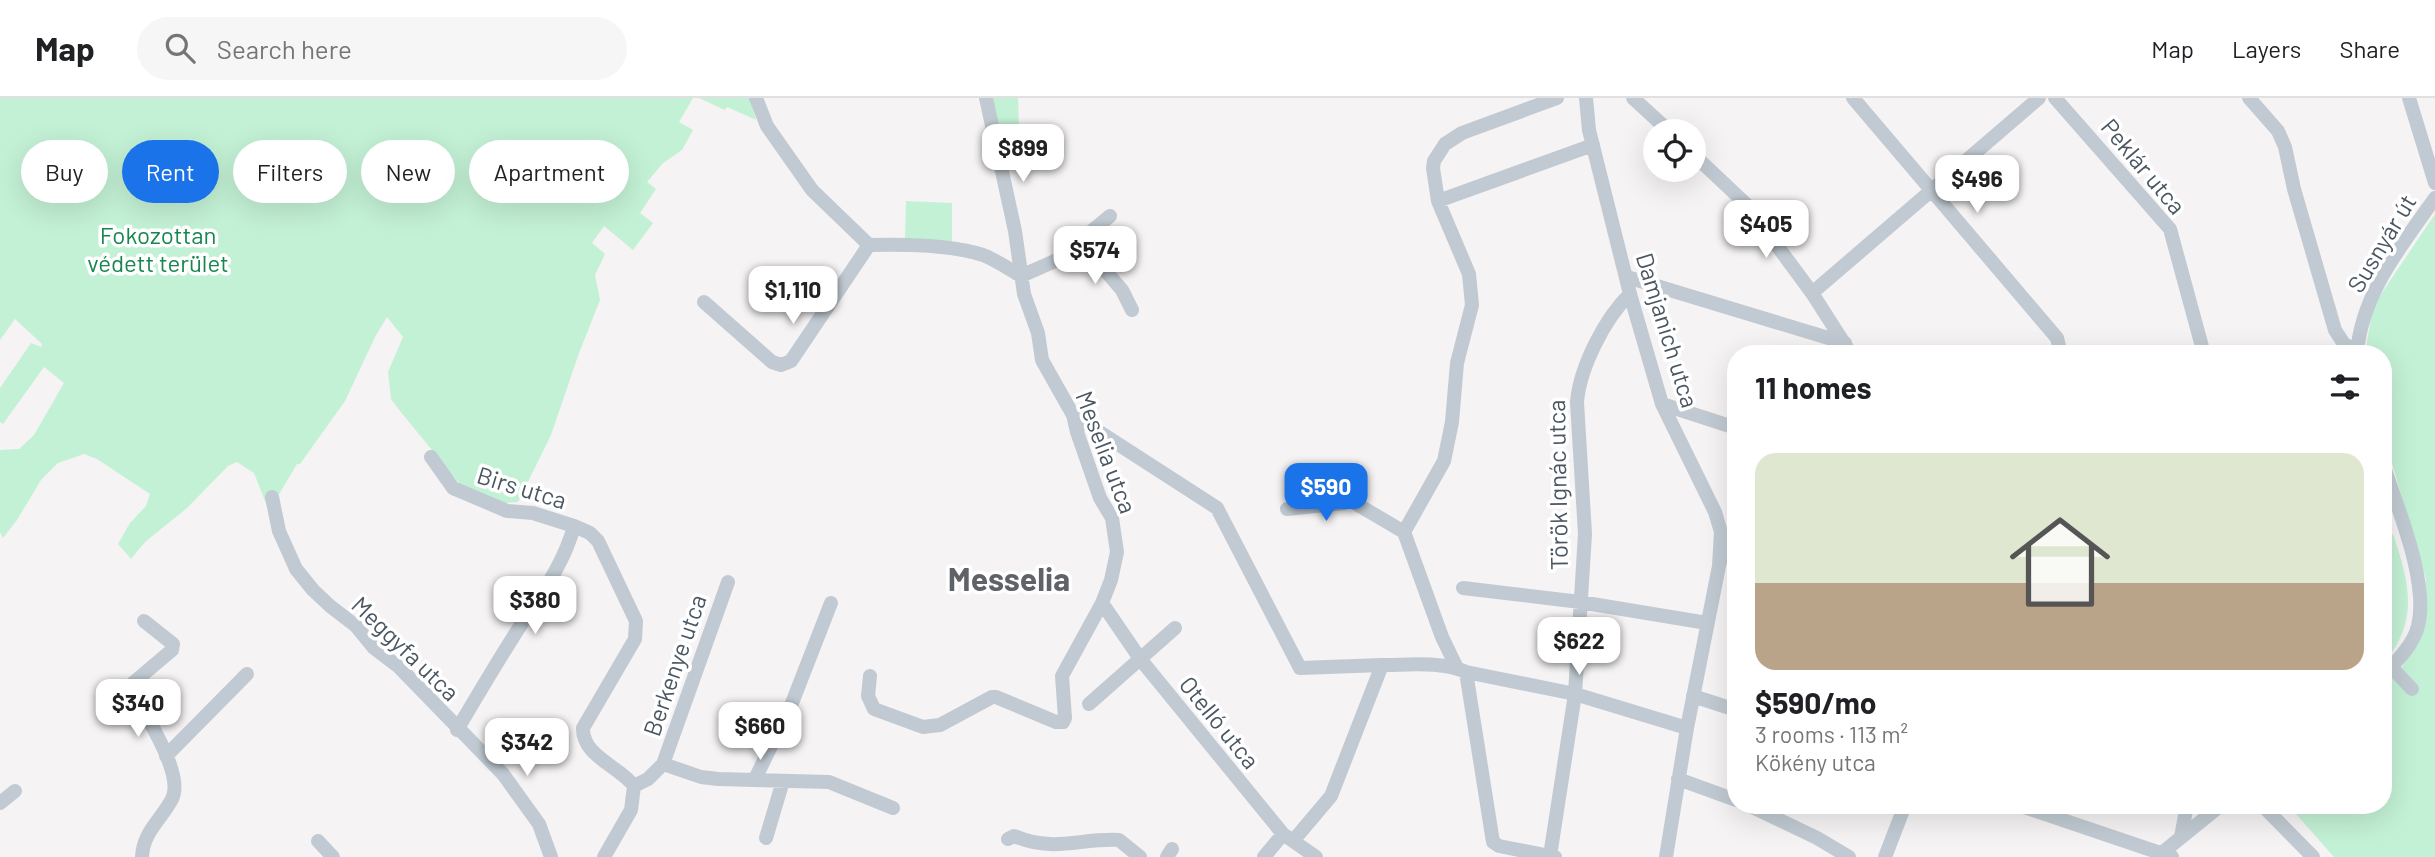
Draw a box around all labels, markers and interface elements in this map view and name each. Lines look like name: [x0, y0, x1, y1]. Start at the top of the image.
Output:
search box: [137, 17, 627, 80]
text: Map: [35, 28, 95, 68]
icon: search: [161, 29, 199, 67]
text: Search here: [217, 33, 352, 64]
text: Map: [2151, 34, 2194, 63]
text: Layers: [2232, 34, 2301, 63]
text: Share: [2339, 34, 2400, 63]
street label: Peklár utca: [2096, 112, 2192, 220]
map controls: [1643, 119, 1706, 182]
button: locate: [1643, 119, 1706, 182]
pin: $899: [982, 125, 1064, 184]
text: $899: [998, 133, 1048, 161]
chip: Buy: [21, 140, 108, 203]
chip: Rent: [122, 140, 219, 203]
chip: Filters: [233, 140, 347, 203]
chip: New: [361, 140, 455, 203]
chip: Apartment: [469, 140, 629, 203]
pin: $496: [1936, 156, 2018, 215]
text: $496: [1951, 164, 2003, 192]
street label: Susnyár út: [2340, 189, 2422, 297]
pin: $405: [1725, 200, 1807, 260]
text: $405: [1740, 209, 1792, 237]
park label: Fokozottan védett terület: [87, 220, 229, 277]
pin: $574: [1054, 226, 1136, 286]
text: $574: [1070, 235, 1120, 263]
street label: Damjanich utca: [1631, 249, 1705, 411]
pin: $1,110: [736, 266, 850, 326]
text: $1,110: [765, 275, 821, 303]
icon: filters: [2326, 368, 2364, 406]
text: 11 homes: [1755, 369, 1872, 405]
street label: Meselia utca: [1070, 387, 1144, 517]
street label: Török Ignác utca: [1541, 400, 1573, 570]
street label: Birs utca: [474, 460, 570, 514]
pin: $590: [1285, 464, 1367, 523]
text: $590: [1301, 472, 1351, 500]
icon: home: [1997, 499, 2123, 625]
district label: Messelia: [948, 559, 1070, 597]
pin: $380: [494, 576, 576, 636]
text: $380: [509, 585, 561, 613]
street label: Meggyfa utca: [346, 590, 466, 706]
street label: Berkenye utca: [636, 590, 712, 740]
pin: $622: [1538, 618, 1620, 677]
text: $622: [1553, 626, 1605, 654]
street label: Otelló utca: [1174, 670, 1266, 774]
pin: $340: [97, 680, 179, 739]
text: $590/mo: [1755, 684, 1876, 720]
text: $340: [112, 688, 164, 716]
pin: $660: [719, 702, 801, 762]
text: $660: [735, 711, 785, 739]
pin: $342: [486, 718, 568, 778]
text: 3 rooms · 113 m²: [1755, 720, 1908, 748]
text: $342: [501, 727, 553, 755]
text: Kökény utca: [1755, 748, 1876, 776]

